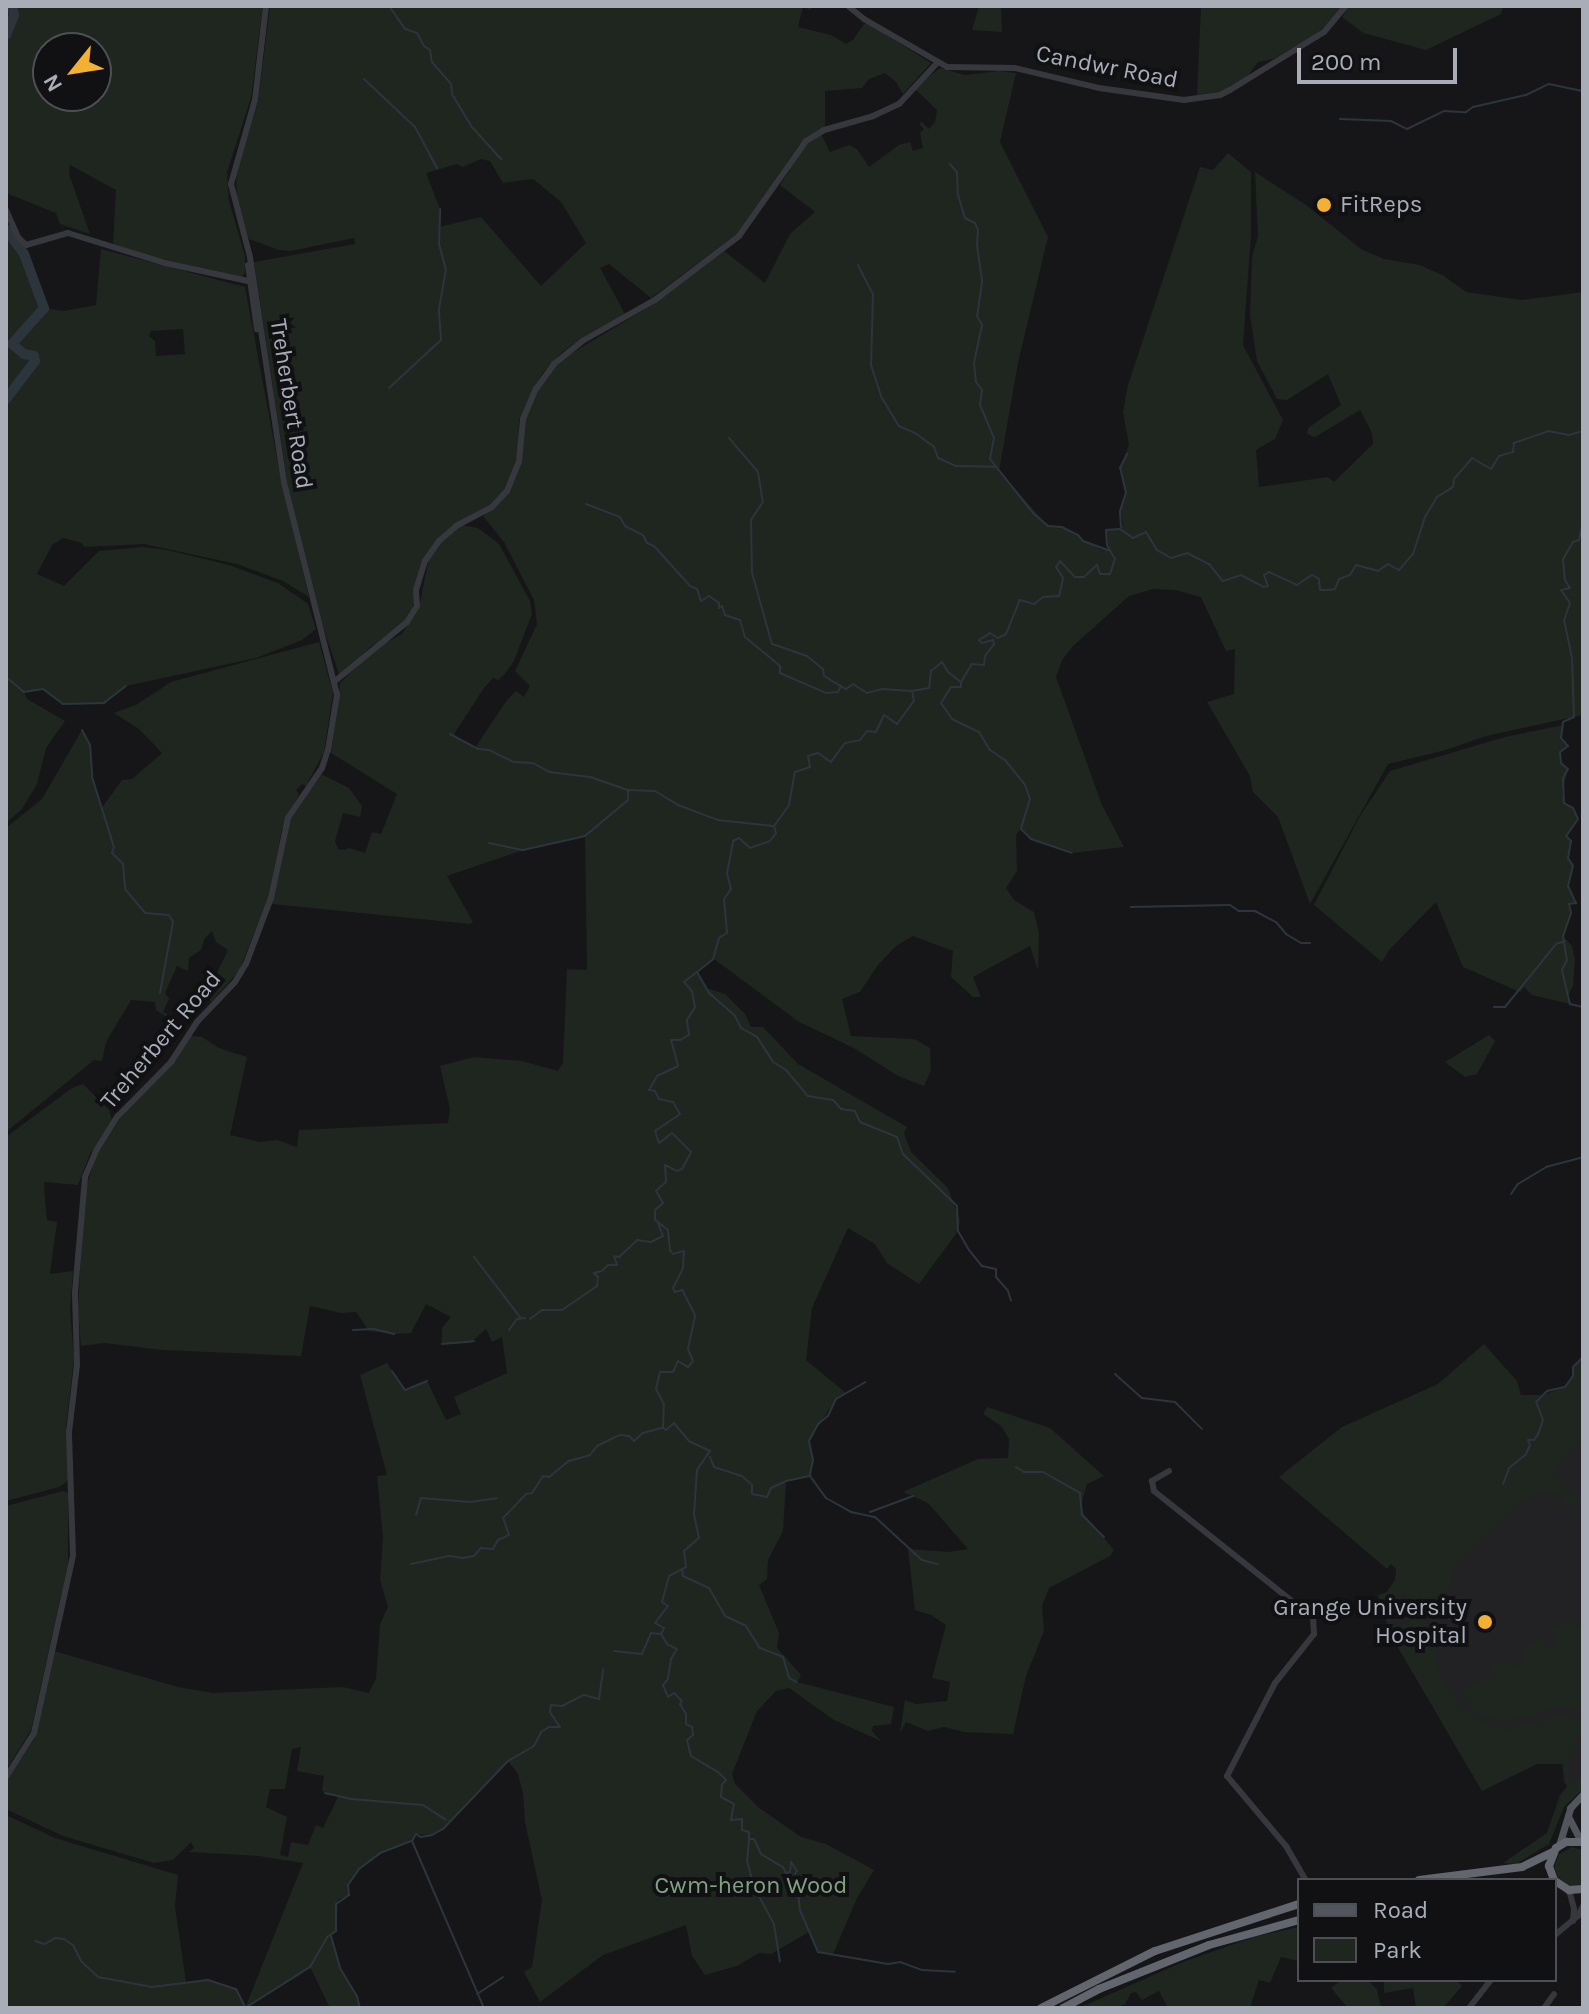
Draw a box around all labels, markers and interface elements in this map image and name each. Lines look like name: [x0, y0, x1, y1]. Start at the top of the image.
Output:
north arrow: [32, 32, 112, 112]
scale bar: [1301, 32, 1461, 82]
street label: Candwr Road: [1034, 39, 1180, 95]
text: 200 m: [1311, 48, 1382, 76]
text: N: [38, 70, 68, 96]
place label: FitReps: [1340, 191, 1422, 219]
marker: FitReps: [1315, 196, 1333, 214]
street label: Treherbert Road: [263, 317, 319, 491]
street label: Treherbert Road: [95, 965, 227, 1115]
place label: Grange University Hospital: [1273, 1594, 1467, 1650]
marker: Grange University Hospital: [1474, 1611, 1496, 1633]
park label: Cwm-heron Wood: [655, 1872, 847, 1900]
legend: [1297, 1878, 1557, 1982]
text: Road: [1373, 1896, 1428, 1924]
text: Park: [1373, 1936, 1422, 1964]

